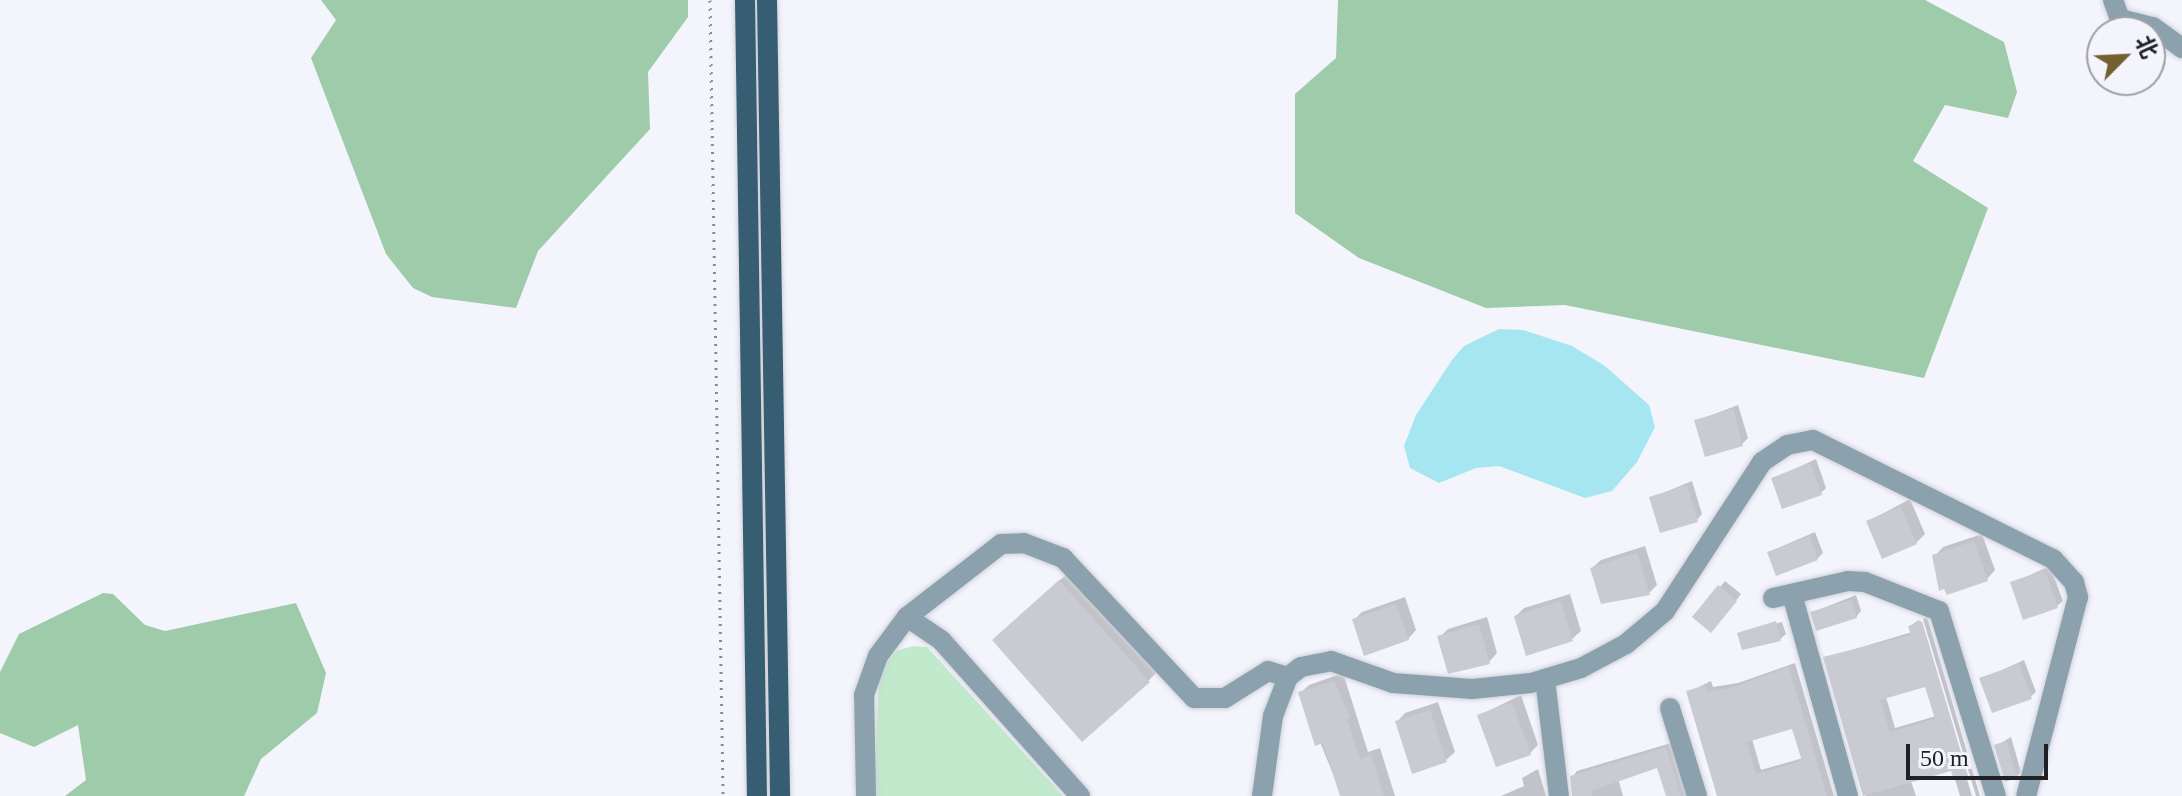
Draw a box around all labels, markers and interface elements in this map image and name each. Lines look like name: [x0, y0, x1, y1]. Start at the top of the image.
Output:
north arrow: [2086, 16, 2166, 96]
text: 北: [2131, 32, 2162, 62]
scale bar: [1910, 728, 2052, 778]
text: 50 m: [1920, 745, 1969, 771]

